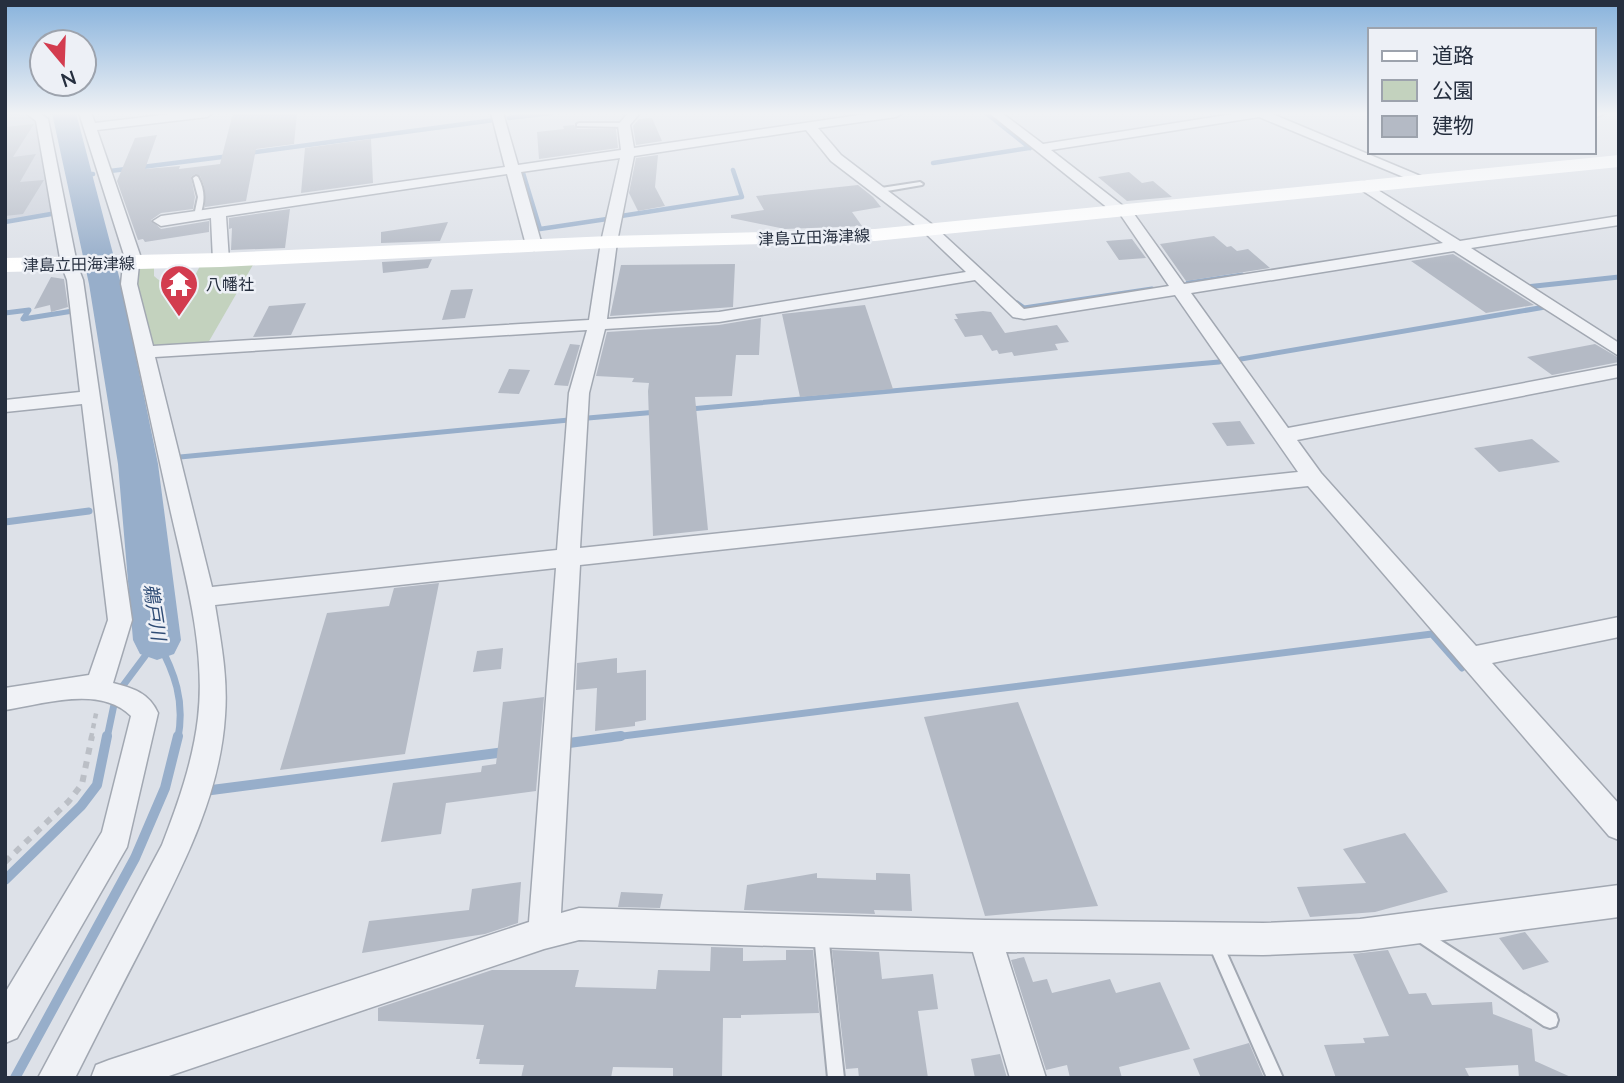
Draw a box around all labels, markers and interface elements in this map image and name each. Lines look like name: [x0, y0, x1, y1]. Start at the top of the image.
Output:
north arrow: [28, 28, 98, 98]
legend: [1368, 28, 1596, 154]
text: 道路: [1432, 42, 1474, 67]
text: N: [58, 66, 79, 93]
text: 公園: [1432, 77, 1474, 102]
text: 建物: [1432, 112, 1474, 137]
street label: 津島立田海津線: [758, 225, 870, 248]
street label: 津島立田海津線: [23, 253, 135, 274]
temple icon: 八幡社: [158, 263, 200, 318]
place label: 八幡社: [206, 274, 254, 293]
water label: 鵜戸川: [140, 582, 172, 644]

